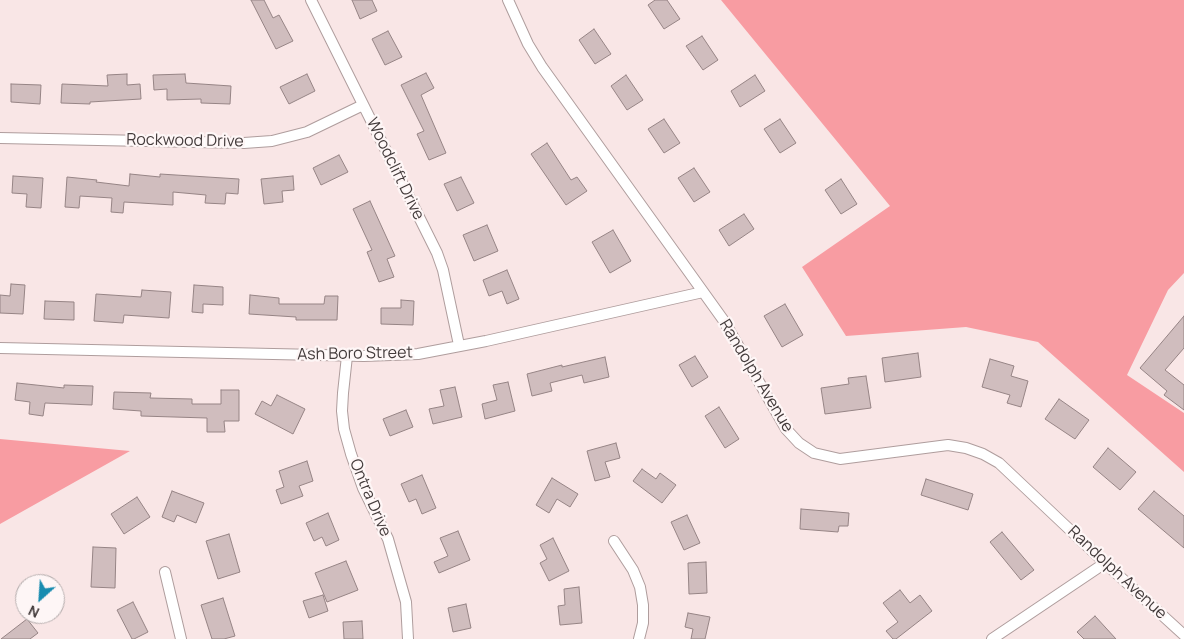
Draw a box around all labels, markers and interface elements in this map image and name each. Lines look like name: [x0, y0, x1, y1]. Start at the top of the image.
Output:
street label: Woodclift Drive: [362, 115, 428, 223]
street label: Rockwood Drive: [126, 130, 244, 152]
street label: Randolph Avenue: [715, 316, 797, 436]
street label: Ash Boro Street: [297, 343, 413, 365]
street label: Ontra Drive: [345, 456, 395, 540]
street label: Randolph Avenue: [1064, 522, 1170, 624]
north arrow: [15, 574, 65, 624]
text: N: [25, 601, 42, 623]

